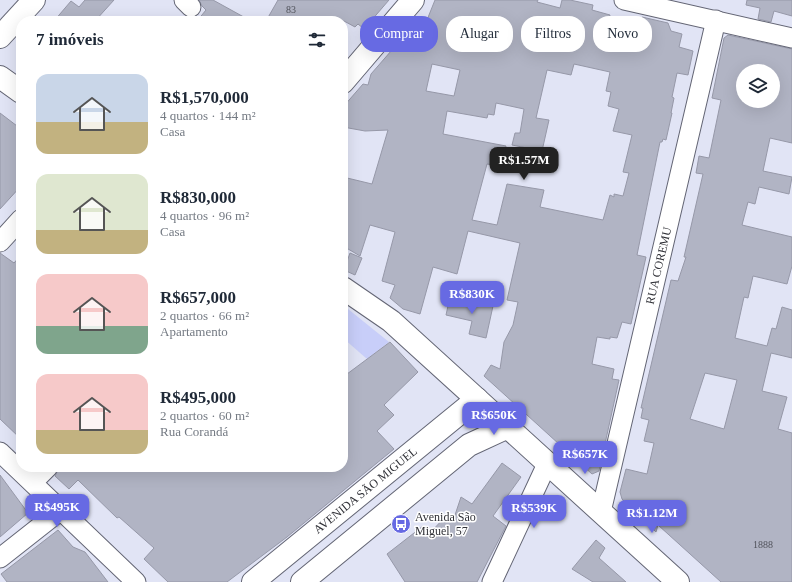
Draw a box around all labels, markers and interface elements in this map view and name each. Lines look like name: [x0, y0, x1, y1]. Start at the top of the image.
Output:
house number: 83: [286, 4, 296, 15]
chip: Comprar: [360, 16, 438, 52]
chip: Alugar: [446, 16, 513, 52]
chip: Filtros: [521, 16, 585, 52]
chip: Novo: [593, 16, 652, 52]
icon: filters: [306, 29, 328, 51]
text: 7 imóveis: [36, 30, 104, 49]
map controls: [736, 64, 780, 108]
button: layers: [736, 64, 780, 108]
text: R$1,570,000: [160, 88, 249, 107]
icon: home: [68, 90, 116, 138]
text: 4 quartos · 144 m²: [160, 108, 256, 123]
text: Casa: [160, 124, 185, 139]
pin: R$1.57M: [487, 147, 561, 181]
text: R$1.57M: [499, 152, 549, 167]
text: R$830,000: [160, 188, 236, 207]
icon: home: [68, 190, 116, 238]
text: 4 quartos · 96 m²: [160, 208, 249, 223]
text: Casa: [160, 224, 185, 239]
street label: RUA COREMU: [643, 225, 674, 306]
pin: R$830K: [439, 281, 505, 315]
text: R$830K: [449, 286, 495, 301]
text: R$657,000: [160, 288, 236, 307]
icon: home: [68, 290, 116, 338]
text: 2 quartos · 66 m²: [160, 308, 249, 323]
text: Apartamento: [160, 324, 228, 339]
text: R$495,000: [160, 388, 236, 407]
icon: home: [68, 390, 116, 438]
pin: R$650K: [461, 402, 527, 436]
text: R$650K: [471, 407, 517, 422]
text: 2 quartos · 60 m²: [160, 408, 249, 423]
text: Rua Corandá: [160, 424, 228, 439]
pin: R$657K: [552, 441, 618, 475]
street label: AVENIDA SÃO MIGUEL: [311, 444, 420, 537]
text: R$657K: [562, 446, 608, 461]
pin: R$495K: [24, 494, 90, 528]
pin: R$539K: [501, 495, 567, 529]
text: R$495K: [34, 499, 80, 514]
text: R$539K: [511, 500, 557, 515]
pin: R$1.12M: [615, 500, 689, 534]
text: R$1.12M: [627, 505, 677, 520]
place label: Avenida São Miguel, 57: [415, 510, 476, 538]
bus stop icon: Avenida São Miguel, 57: [390, 513, 412, 535]
house number: 1888: [753, 539, 773, 550]

